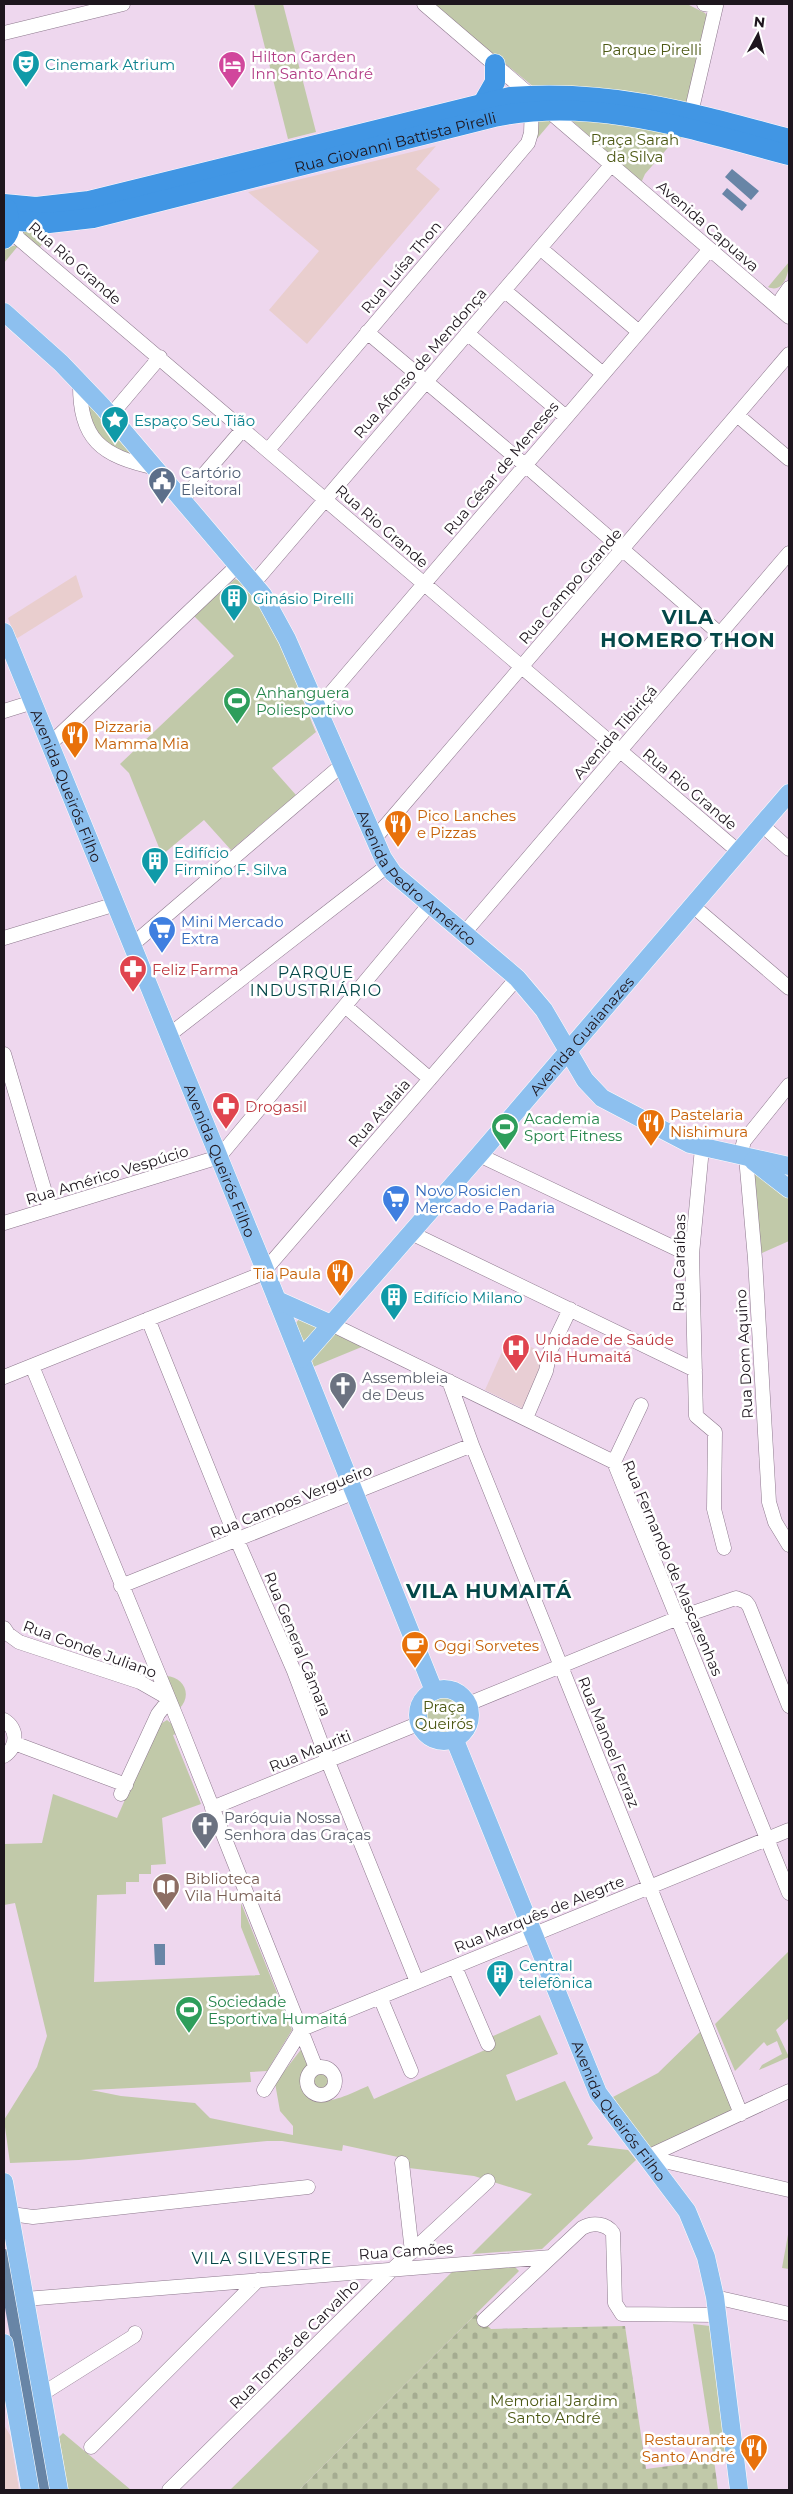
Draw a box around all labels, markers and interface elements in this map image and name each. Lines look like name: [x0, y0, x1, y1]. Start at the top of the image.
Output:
north arrow: [733, 10, 783, 60]
text: N: [753, 12, 766, 32]
park label: Parque Pirelli: [602, 40, 702, 59]
place label: Hilton Garden Inn Santo André: [251, 47, 373, 83]
theatre icon: Cinemark Atrium: [11, 49, 41, 88]
hotel icon: Hilton Garden Inn Santo André: [217, 50, 247, 89]
place label: Cinemark Atrium: [45, 55, 175, 74]
street label: Rua Giovanni Battista Pirelli: [292, 107, 498, 176]
park label: Praça Sarah da Silva: [591, 130, 679, 166]
street label: Avenida Capuava: [653, 176, 763, 276]
street label: Rua Rio Grande: [25, 217, 125, 309]
street label: Rua Luísa Thon: [357, 217, 445, 317]
street label: Rua Afonso de Mendonça: [349, 284, 491, 442]
street label: Rua César de Meneses: [440, 397, 562, 539]
place icon: Espaço Seu Tião: [100, 405, 130, 444]
place label: Espaço Seu Tião: [134, 411, 255, 430]
place label: Cartório Eleitoral: [181, 463, 242, 499]
public building icon: Cartório Eleitoral: [147, 466, 177, 505]
street label: Rua Rio Grande: [332, 480, 432, 572]
street label: Rua Campo Grande: [514, 524, 626, 648]
building icon: Ginásio Pirelli: [219, 583, 249, 622]
place label: Ginásio Pirelli: [253, 589, 354, 608]
district label: VILA HOMERO THON: [600, 605, 776, 652]
street label: Avenida Tibiriçá: [569, 681, 661, 783]
place label: Anhanguera Poliesportivo: [256, 683, 354, 719]
sports icon: Anhanguera Poliesportivo: [222, 686, 252, 725]
street label: Avenida Queirós Filho: [27, 706, 107, 865]
place label: Pizzaria Mamma Mia: [94, 717, 189, 753]
restaurant icon: Pizzaria Mamma Mia: [60, 720, 90, 759]
street label: Rua Rio Grande: [639, 744, 741, 834]
place label: Pico Lanches e Pizzas: [417, 806, 516, 842]
street label: Avenida Pedro Américo: [353, 807, 481, 949]
restaurant icon: Pico Lanches e Pizzas: [383, 809, 413, 848]
place label: Edifício Firmino F. Silva: [174, 843, 287, 879]
building icon: Edifício Firmino F. Silva: [140, 846, 170, 885]
place label: Mini Mercado Extra: [181, 912, 284, 948]
supermarket icon: Mini Mercado Extra: [147, 915, 177, 954]
pharmacy icon: Feliz Farma: [118, 954, 148, 993]
place label: Feliz Farma: [152, 960, 239, 979]
district label: PARQUE INDUSTRIÁRIO: [250, 963, 382, 1000]
street label: Avenida Guaianazes: [525, 972, 638, 1099]
street label: Rua Atalaia: [344, 1075, 414, 1151]
street label: Avenida Queirós Filho: [180, 1081, 260, 1240]
pharmacy icon: Drogasil: [211, 1091, 241, 1130]
place label: Drogasil: [245, 1097, 307, 1116]
place label: Pastelaria Nishimura: [670, 1105, 748, 1141]
restaurant icon: Pastelaria Nishimura: [636, 1108, 666, 1147]
place label: Academia Sport Fitness: [524, 1109, 622, 1145]
sports icon: Academia Sport Fitness: [490, 1112, 520, 1151]
street label: Rua Américo Vespúcio: [23, 1141, 191, 1209]
place label: Novo Rosiclen Mercado e Padaria: [415, 1181, 555, 1217]
supermarket icon: Novo Rosiclen Mercado e Padaria: [381, 1184, 411, 1223]
street label: Rua Caraíbas: [669, 1214, 689, 1312]
restaurant icon: Tia Paula: [325, 1258, 355, 1297]
place label: Tia Paula: [253, 1264, 321, 1283]
building icon: Edifício Milano: [379, 1282, 409, 1321]
place label: Edifício Milano: [413, 1288, 523, 1307]
street label: Rua Dom Aquino: [731, 1289, 757, 1419]
place label: Unidade de Saúde Vila Humaitá: [535, 1330, 674, 1366]
hospital icon: Unidade de Saúde Vila Humaitá: [501, 1333, 531, 1372]
place label: Assembleia de Deus: [362, 1368, 448, 1404]
church icon: Assembleia de Deus: [328, 1371, 358, 1410]
street label: Rua Fernando de Mascarenhas: [619, 1457, 727, 1679]
street label: Rua Campos Vergueiro: [207, 1460, 375, 1542]
street label: Rua General Câmara: [260, 1569, 336, 1719]
district label: VILA HUMAITÁ: [405, 1579, 572, 1603]
street label: Rua Conde Juliano: [21, 1616, 159, 1682]
cafe icon: Oggi Sorvetes: [400, 1630, 430, 1669]
place label: Oggi Sorvetes: [434, 1636, 539, 1655]
street label: Rua Manoel Ferraz: [574, 1674, 644, 1811]
park label: Praça Queirós: [415, 1697, 473, 1733]
street label: Rua Mauriti: [266, 1726, 354, 1776]
place label: Paróquia Nossa Senhora das Graças: [224, 1808, 371, 1844]
church icon: Paróquia Nossa Senhora das Graças: [190, 1811, 220, 1850]
place label: Biblioteca Vila Humaitá: [185, 1869, 282, 1905]
street label: Rua Marquês de Alegrte: [451, 1871, 627, 1957]
library icon: Biblioteca Vila Humaitá: [151, 1872, 181, 1911]
place label: Central telefônica: [519, 1956, 593, 1992]
building icon: Central telefônica: [485, 1959, 515, 1998]
place label: Sociedade Esportiva Humaitá: [208, 1992, 347, 2028]
sports icon: Sociedade Esportiva Humaitá: [174, 1995, 204, 2034]
street label: Avenida Queirós Filho: [568, 2037, 671, 2185]
street label: Rua Camões: [358, 2238, 454, 2264]
district label: VILA SILVESTRE: [192, 2249, 332, 2268]
street label: Rua Tomás de Carvalho: [225, 2275, 363, 2413]
park label: Memorial Jardim Santo André: [490, 2391, 618, 2427]
place label: Restaurante Santo André: [642, 2430, 735, 2466]
restaurant icon: Restaurante Santo André: [739, 2433, 769, 2472]

